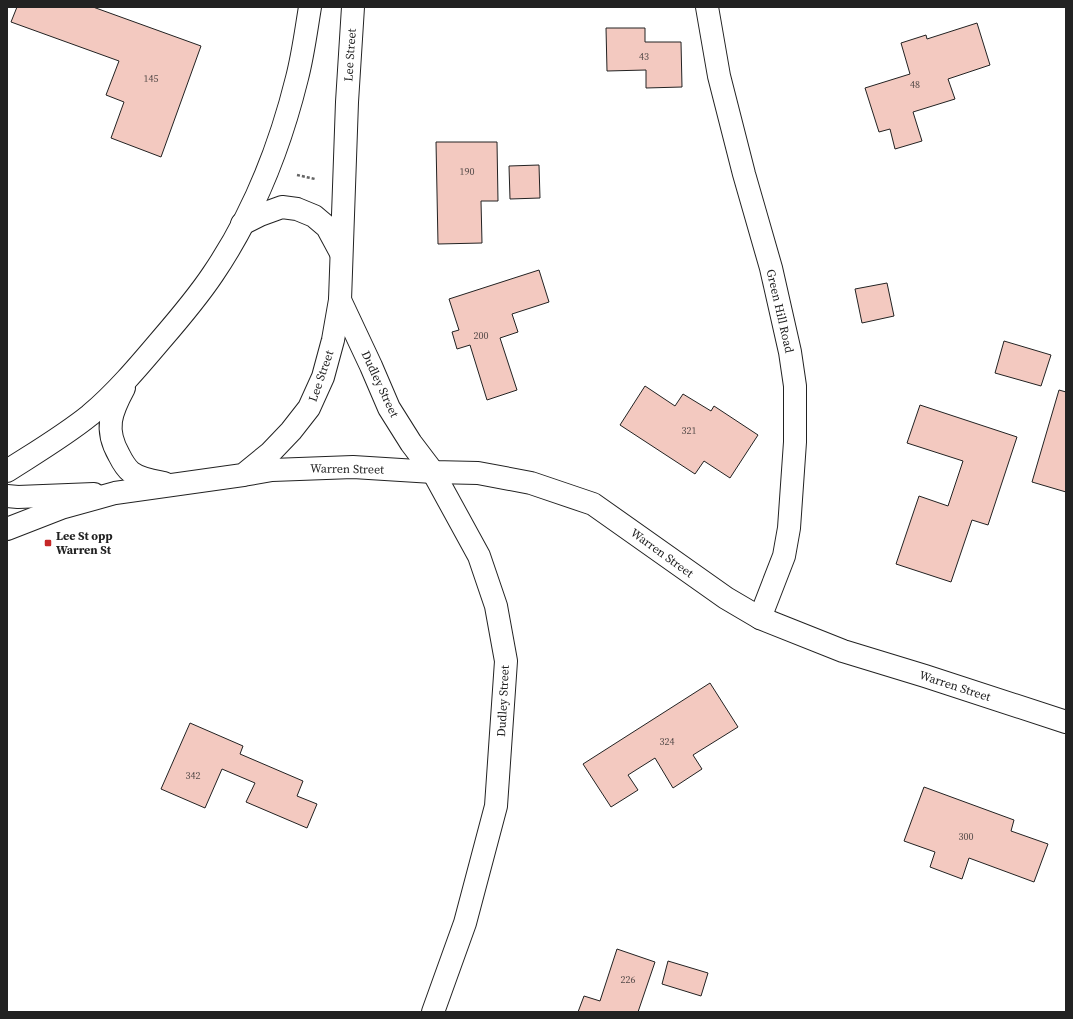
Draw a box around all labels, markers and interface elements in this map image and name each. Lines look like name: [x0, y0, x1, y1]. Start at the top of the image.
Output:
street label: Lee Street: [340, 28, 360, 82]
house number: 43: [639, 50, 649, 63]
house number: 145: [144, 72, 159, 85]
house number: 48: [910, 78, 920, 91]
house number: 190: [460, 165, 475, 178]
street label: Green Hill Road: [763, 267, 797, 355]
house number: 200: [474, 329, 489, 342]
street label: Lee Street: [305, 348, 337, 404]
street label: Dudley Street: [358, 348, 402, 420]
house number: 321: [682, 424, 697, 437]
street label: Warren Street: [310, 460, 384, 478]
street label: Warren Street: [627, 525, 697, 581]
place label: Lee St opp Warren St: [56, 528, 112, 558]
marker: Lee St opp Warren St: [43, 538, 53, 548]
street label: Dudley Street: [493, 665, 513, 737]
street label: Warren Street: [917, 667, 993, 705]
house number: 324: [660, 735, 675, 748]
house number: 342: [186, 769, 201, 782]
house number: 300: [959, 830, 974, 843]
house number: 226: [621, 973, 636, 986]

